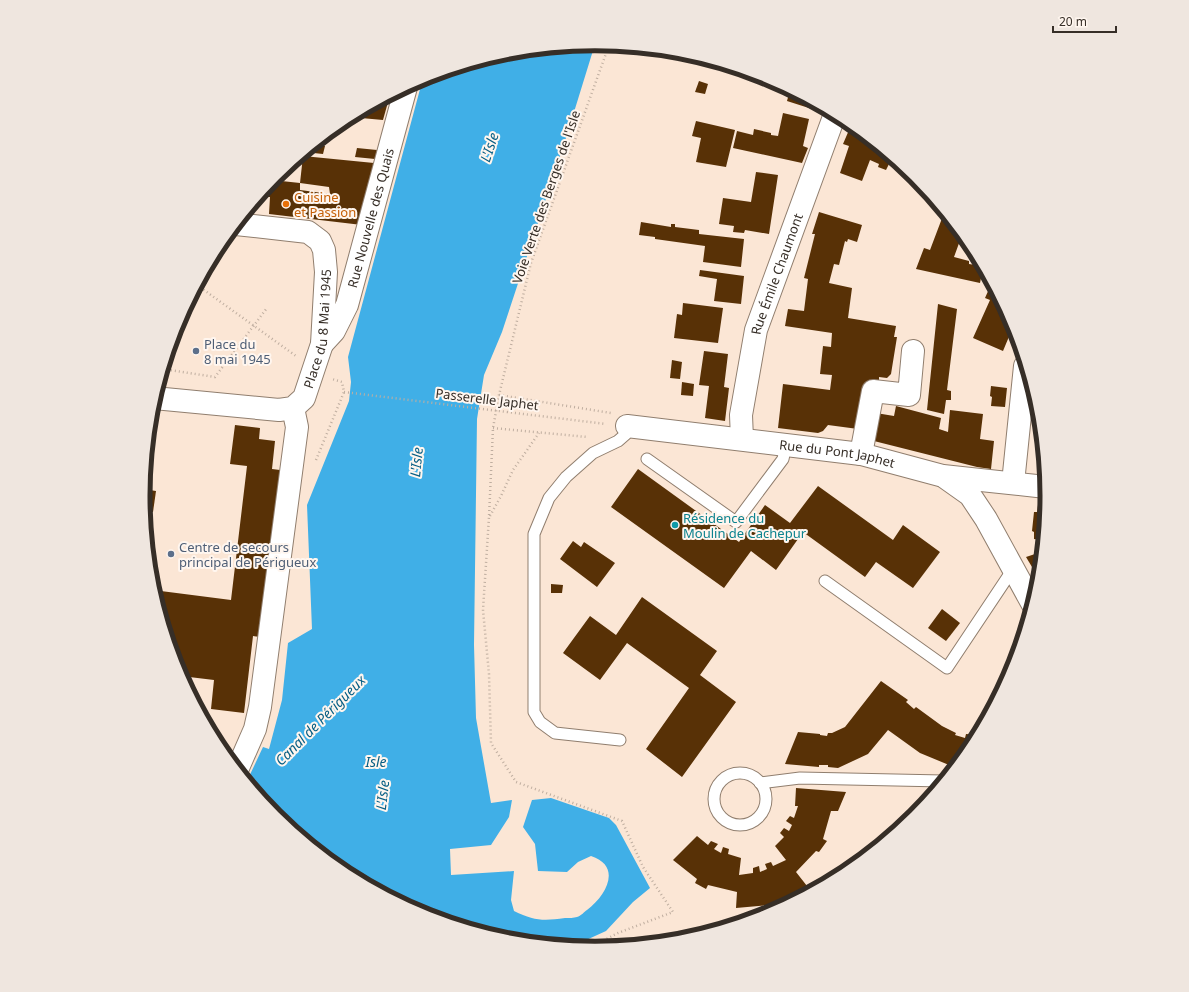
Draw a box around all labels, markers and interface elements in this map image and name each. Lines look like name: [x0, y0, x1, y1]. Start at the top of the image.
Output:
scale bar: [1053, 8, 1116, 34]
text: 20 m: [1059, 13, 1087, 30]
street label: Voie Verte des Berges de l'Isle: [508, 108, 584, 286]
water label: L'Isle: [475, 130, 503, 164]
street label: Rue Nouvelle des Quais: [343, 146, 398, 290]
place label: Cuisine et Passion: [294, 188, 356, 221]
marker: Cuisine et Passion: [281, 199, 291, 209]
street label: Rue Émile Chaumont: [746, 210, 807, 336]
street label: Place du 8 Mai 1945: [299, 268, 335, 391]
place label: Place du 8 mai 1945: [204, 335, 271, 368]
marker: Place du 8 mai 1945: [191, 346, 201, 356]
street label: Passerelle Japhet: [434, 384, 540, 414]
street label: Rue du Pont Japhet: [778, 435, 897, 472]
water label: L'Isle: [405, 446, 427, 478]
place label: Résidence du Moulin de Cachepur: [683, 509, 807, 542]
marker: Résidence du Moulin de Cachepur: [670, 520, 680, 530]
place label: Centre de secours principal de Périgueux: [179, 538, 316, 571]
marker: Centre de secours principal de Périgueux: [166, 549, 176, 559]
water label: Canal de Périgueux: [271, 670, 370, 769]
water label: Isle: [364, 752, 387, 771]
water label: L'Isle: [371, 779, 393, 811]

